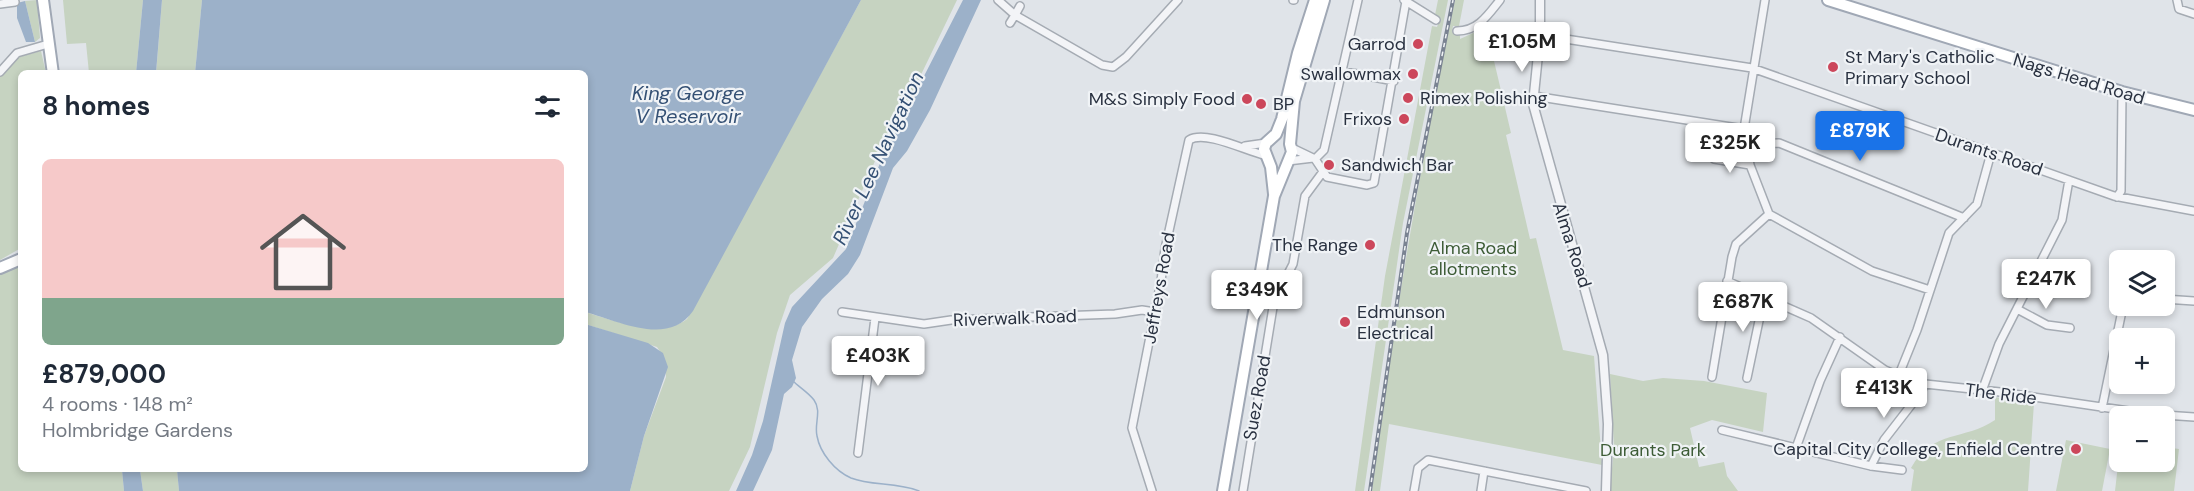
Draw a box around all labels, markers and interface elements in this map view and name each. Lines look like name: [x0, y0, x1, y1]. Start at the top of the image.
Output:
pin: £1.05M: [1473, 22, 1571, 73]
text: £1.05M: [1488, 28, 1556, 54]
place label: Garrod: [1348, 32, 1406, 56]
marker: Garrod: [1411, 37, 1425, 51]
place label: St Mary's Catholic Primary School: [1845, 45, 1995, 90]
street label: Nags Head Road: [2010, 48, 2148, 110]
marker: St Mary's Catholic Primary School: [1826, 60, 1840, 74]
place label: Swallowmax: [1301, 62, 1401, 86]
water label: River Lee Navigation: [826, 67, 930, 249]
marker: Swallowmax: [1406, 67, 1420, 81]
water label: King George V Reservoir: [632, 80, 744, 129]
place label: Rimex Polishing: [1420, 86, 1548, 110]
place label: M&S Simply Food: [1089, 87, 1235, 111]
text: 8 homes: [42, 89, 150, 123]
icon: filters: [531, 90, 564, 123]
marker: Rimex Polishing: [1401, 91, 1415, 105]
marker: M&S Simply Food: [1240, 92, 1254, 106]
place label: BP: [1273, 92, 1294, 116]
marker: BP: [1254, 97, 1268, 111]
place label: Frixos: [1343, 107, 1392, 131]
pin: £879K: [1818, 111, 1902, 162]
marker: Frixos: [1397, 112, 1411, 126]
text: £879K: [1829, 117, 1891, 143]
street label: Durants Road: [1932, 122, 2046, 182]
pin: £325K: [1688, 123, 1772, 174]
text: £325K: [1699, 129, 1761, 155]
place label: Sandwich Bar: [1341, 153, 1454, 177]
marker: Sandwich Bar: [1322, 158, 1336, 172]
icon: home: [249, 198, 357, 306]
street label: Alma Road: [1547, 199, 1597, 291]
street label: Jeffreys Road: [1137, 230, 1181, 346]
place label: The Range: [1272, 233, 1358, 257]
park label: Alma Road allotments: [1429, 236, 1517, 281]
marker: The Range: [1363, 238, 1377, 252]
map controls: [2109, 250, 2175, 472]
button: layers: [2109, 250, 2175, 316]
pin: £247K: [2004, 259, 2088, 310]
text: £247K: [2016, 265, 2076, 291]
pin: £349K: [1215, 270, 1299, 321]
text: £349K: [1225, 276, 1289, 302]
pin: £687K: [1701, 282, 1785, 333]
text: £687K: [1712, 288, 1774, 314]
place label: Edmunson Electrical: [1357, 300, 1445, 345]
street label: Riverwalk Road: [953, 304, 1077, 332]
marker: Edmunson Electrical: [1338, 315, 1352, 329]
button: +: [2109, 328, 2175, 394]
pin: £403K: [836, 336, 920, 387]
text: £403K: [846, 342, 910, 368]
street label: Suez Road: [1238, 354, 1276, 442]
text: £879,000: [42, 357, 166, 391]
pin: £413K: [1842, 368, 1926, 419]
text: £413K: [1855, 374, 1913, 400]
street label: The Ride: [1964, 378, 2038, 410]
text: 4 rooms · 148 m²: [42, 391, 193, 417]
button: −: [2109, 406, 2175, 472]
text: Holmbridge Gardens: [42, 417, 233, 443]
place label: Capital City College, Enfield Centre: [1773, 437, 2064, 461]
park label: Durants Park: [1600, 438, 1706, 462]
marker: Capital City College, Enfield Centre: [2069, 442, 2083, 456]

